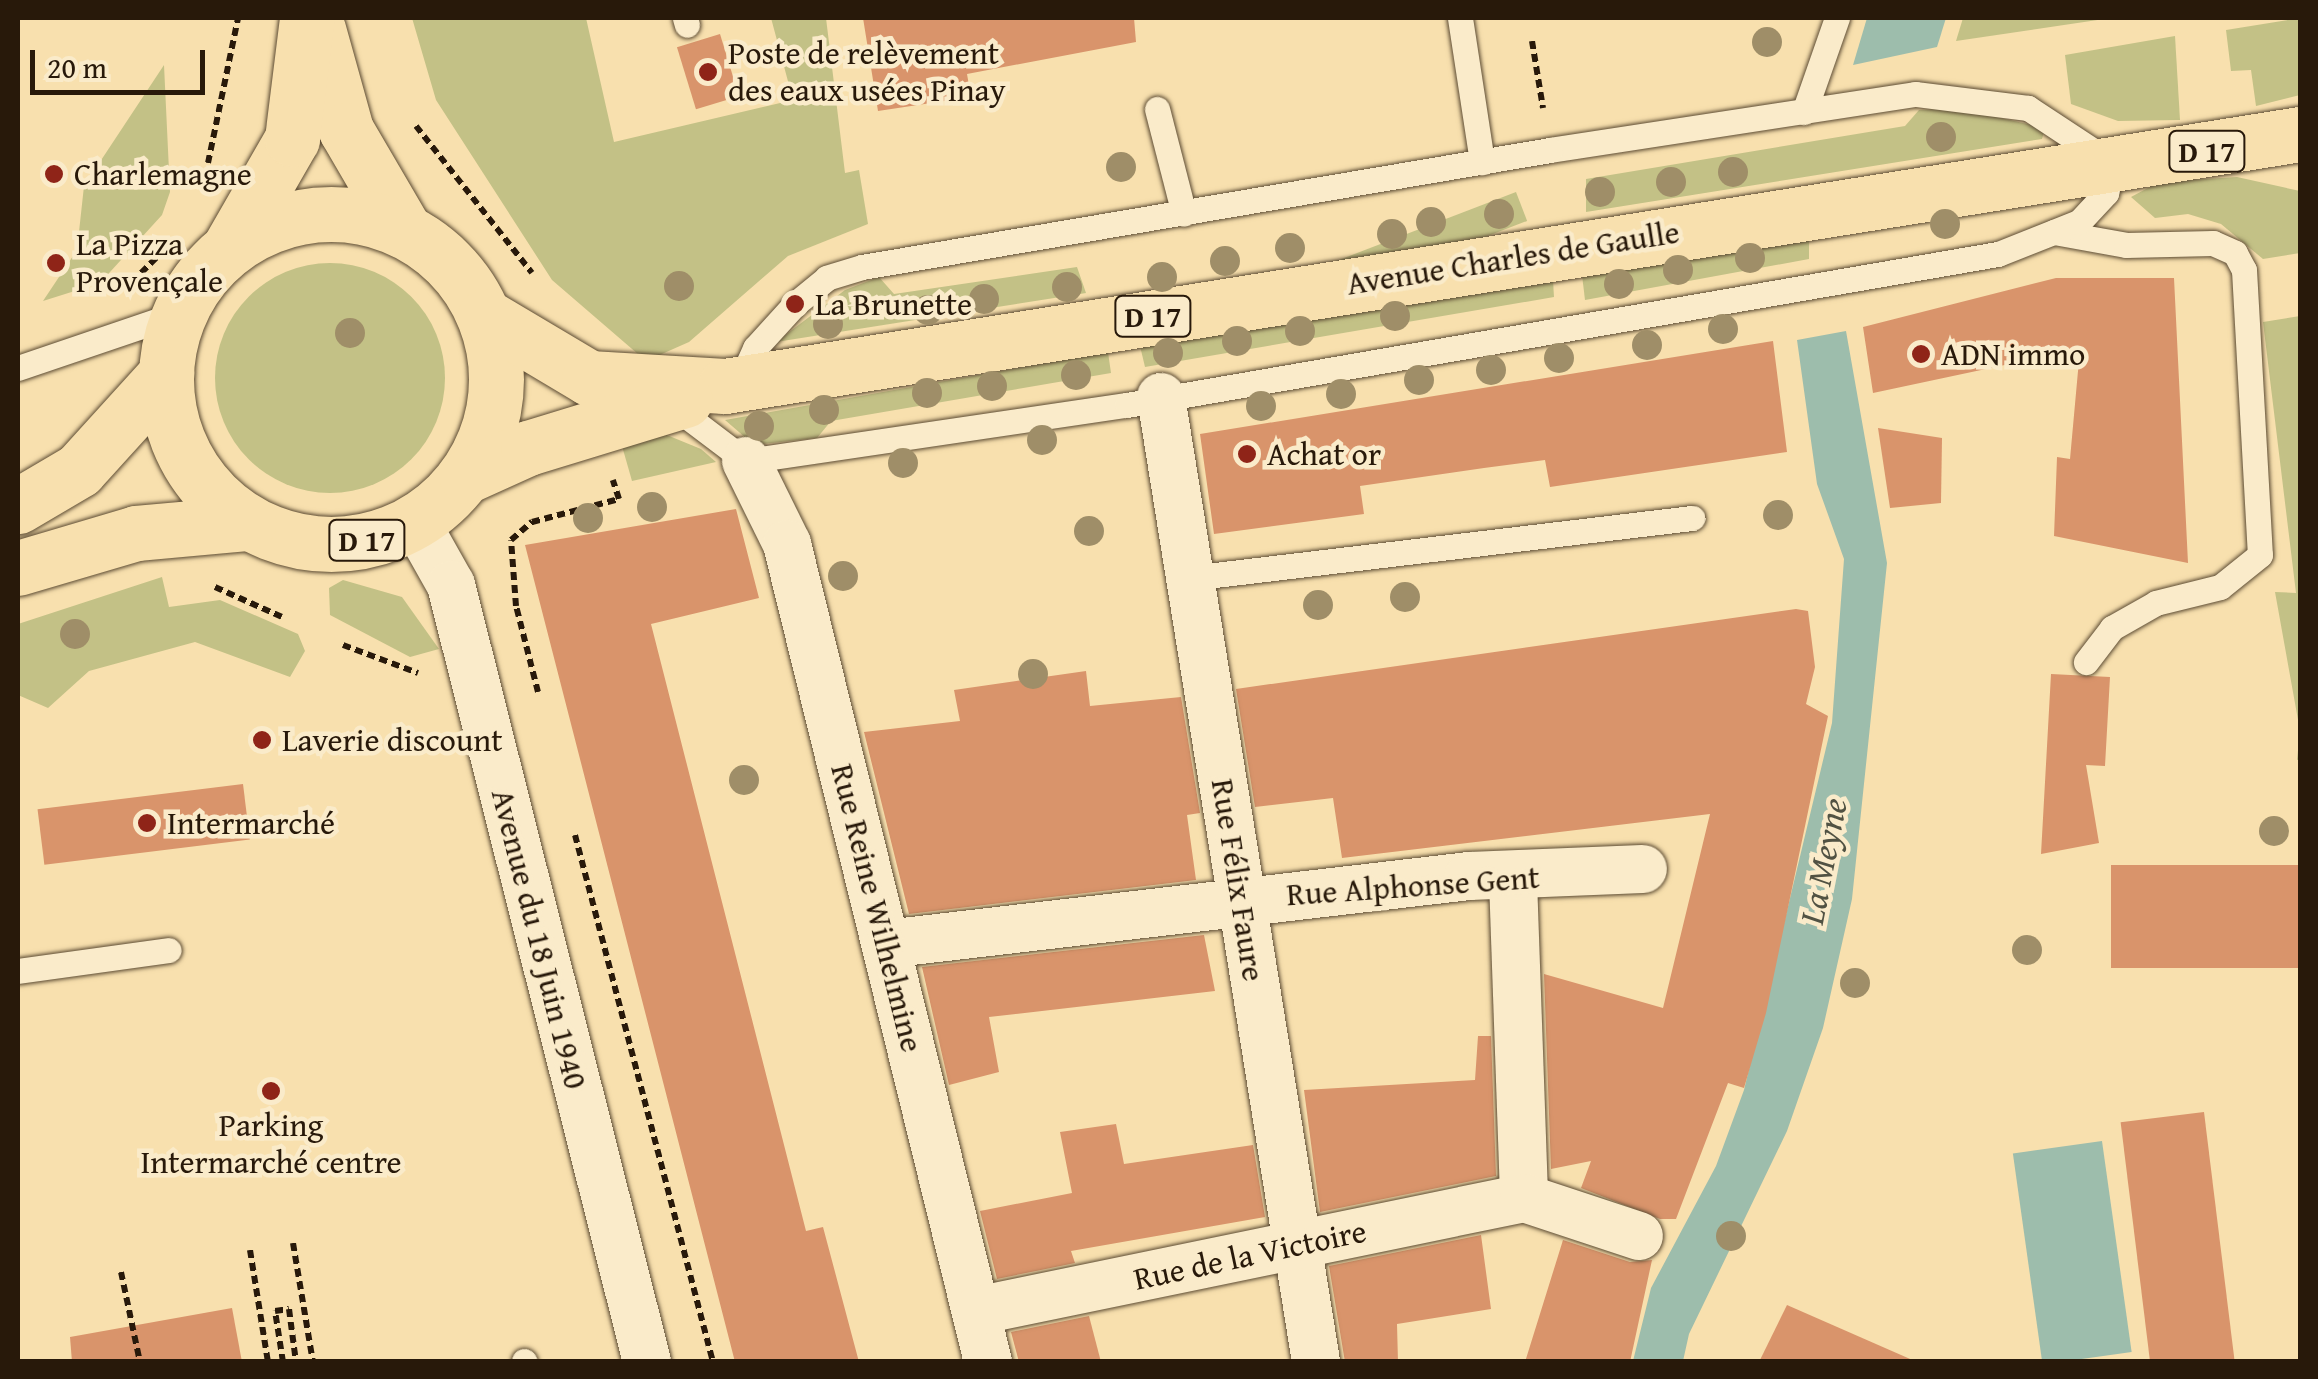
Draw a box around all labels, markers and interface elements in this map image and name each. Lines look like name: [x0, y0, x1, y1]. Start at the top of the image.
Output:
scale bar: [35, 30, 210, 92]
place label: Poste de relèvement des eaux usées Pinay: [728, 35, 1006, 110]
text: 20 m: [47, 45, 107, 89]
marker: Poste de relèvement des eaux usées Pinay: [697, 61, 719, 83]
road number: D 17: [2167, 126, 2247, 176]
place label: Charlemagne: [74, 155, 252, 193]
marker: Charlemagne: [43, 163, 65, 185]
street label: Avenue Charles de Gaulle: [1344, 213, 1682, 303]
place label: La Pizza Provençale: [76, 226, 223, 301]
marker: La Pizza Provençale: [45, 252, 67, 274]
place label: La Brunette: [815, 285, 972, 323]
road number: D 17: [1113, 291, 1193, 341]
marker: La Brunette: [784, 293, 806, 315]
place label: ADN immo: [1941, 335, 2085, 373]
marker: ADN immo: [1910, 343, 1932, 365]
place label: Achat or: [1267, 435, 1381, 473]
marker: Achat or: [1236, 443, 1258, 465]
road number: D 17: [327, 515, 407, 565]
place label: Laverie discount: [282, 721, 503, 759]
marker: Laverie discount: [251, 729, 273, 751]
street label: Rue Reine Wilhelmine: [823, 760, 931, 1056]
street label: Rue Félix Faure: [1203, 776, 1273, 984]
street label: Avenue du 18 Juin 1940: [483, 785, 595, 1093]
water label: La Meyne: [1790, 794, 1856, 928]
place label: Intermarché: [167, 804, 335, 842]
marker: Intermarché: [136, 812, 158, 834]
street label: Rue Alphonse Gent: [1285, 858, 1541, 914]
marker: Parking Intermarché centre: [260, 1080, 282, 1102]
place label: Parking Intermarché centre: [140, 1107, 402, 1182]
street label: Rue de la Victoire: [1130, 1212, 1370, 1298]

